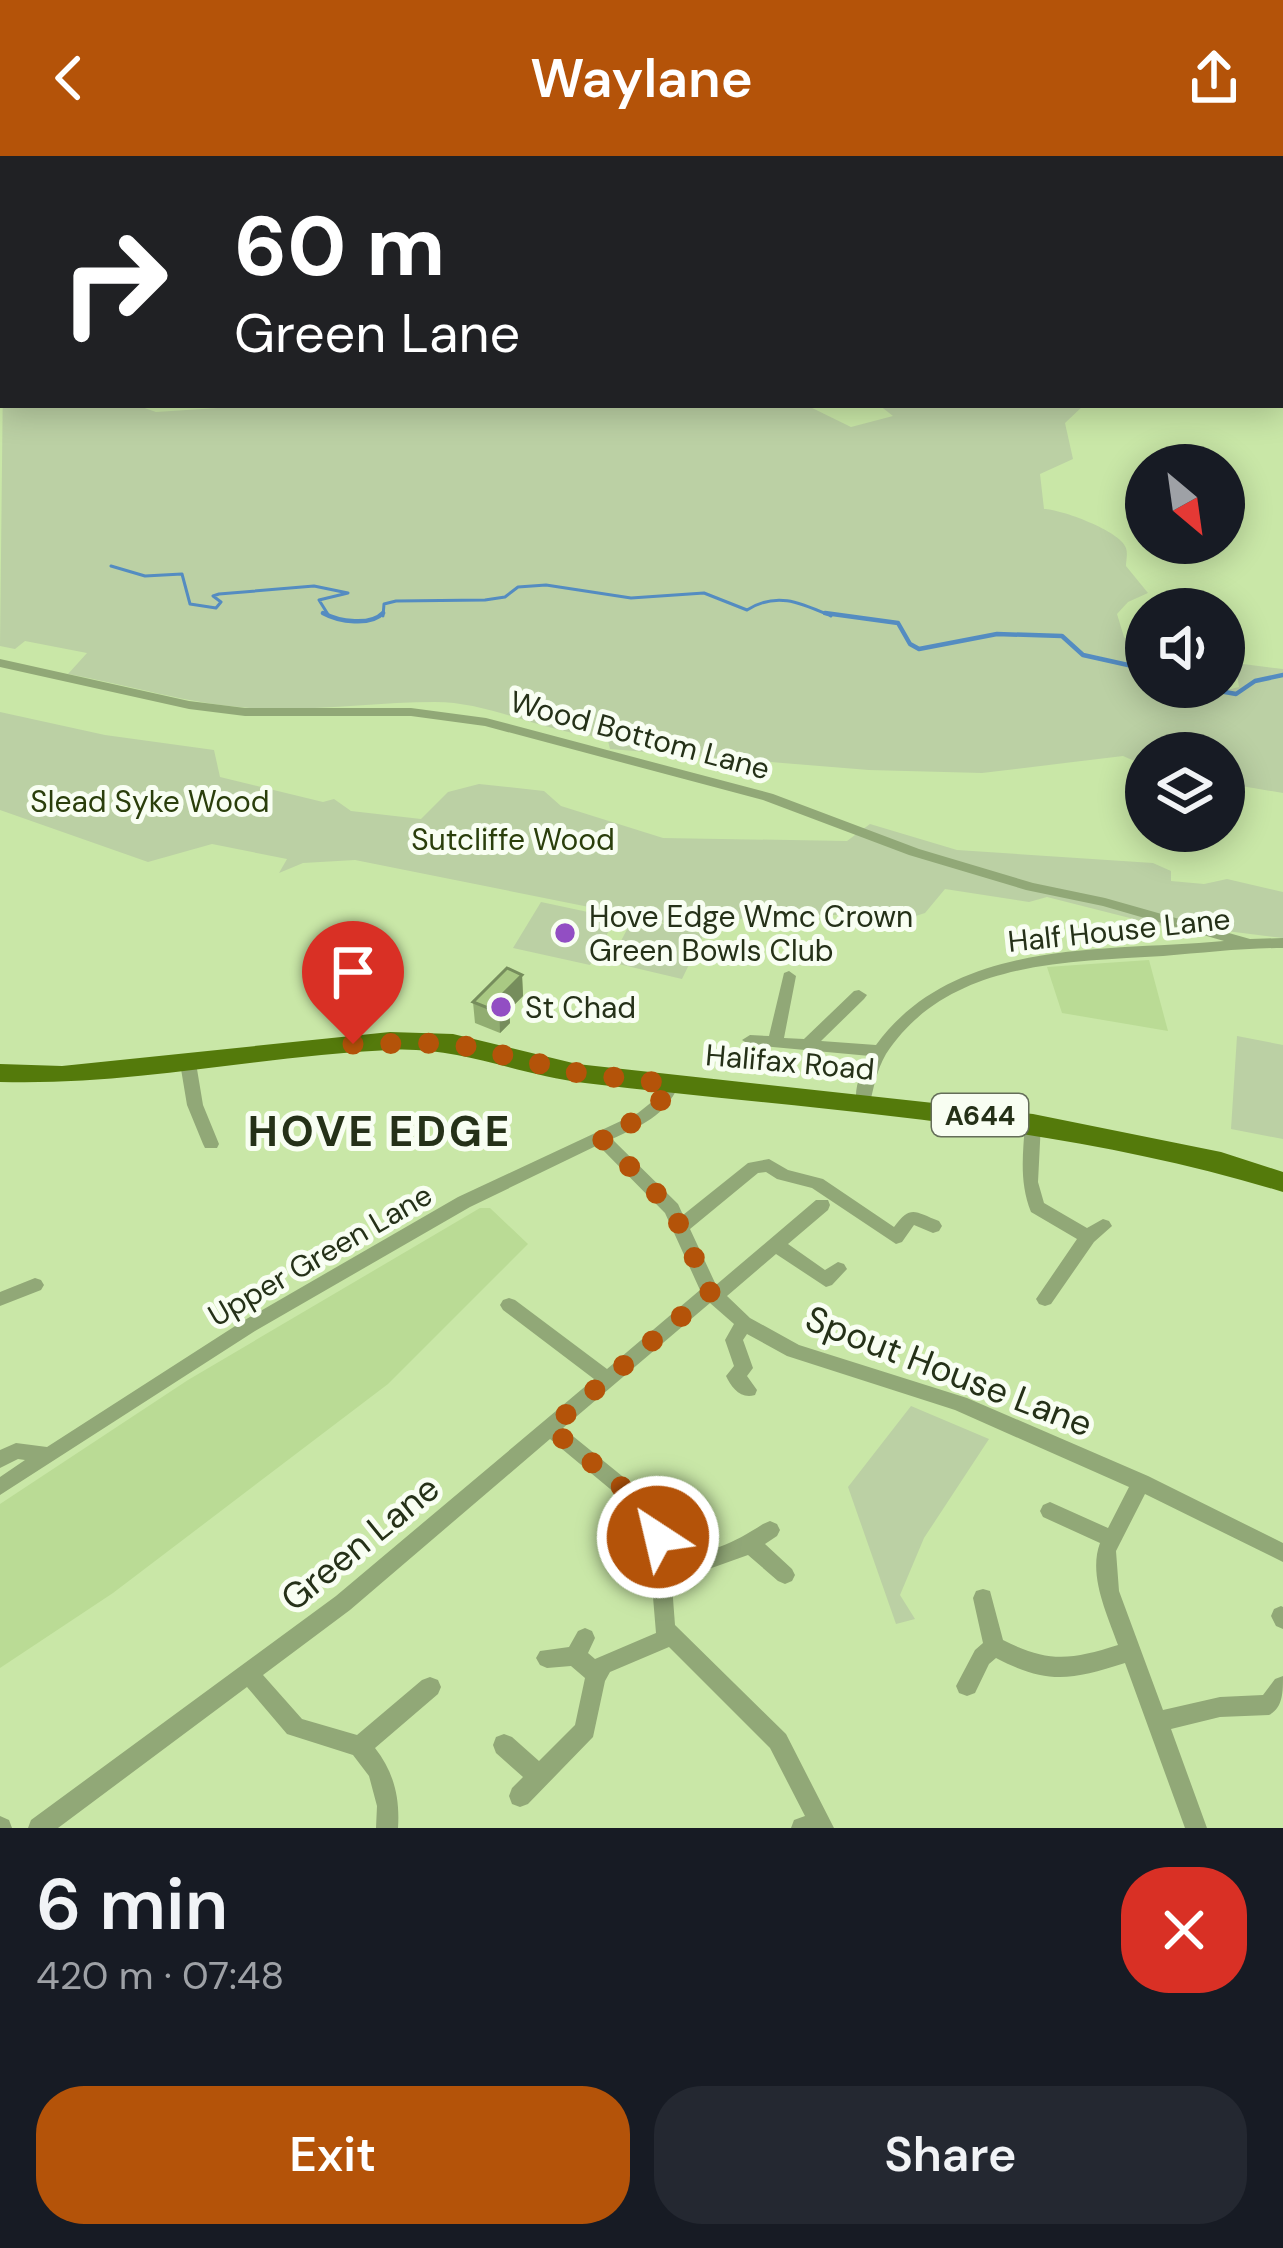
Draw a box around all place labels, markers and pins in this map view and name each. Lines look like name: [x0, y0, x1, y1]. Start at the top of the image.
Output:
place label: Hove Edge Wmc Crown Green Bowls Club: [589, 897, 913, 970]
marker: Hove Edge Wmc Crown Green Bowls Club: [552, 920, 578, 946]
pin: [302, 921, 404, 1044]
place label: St Chad: [525, 988, 636, 1027]
marker: St Chad: [488, 994, 514, 1020]

